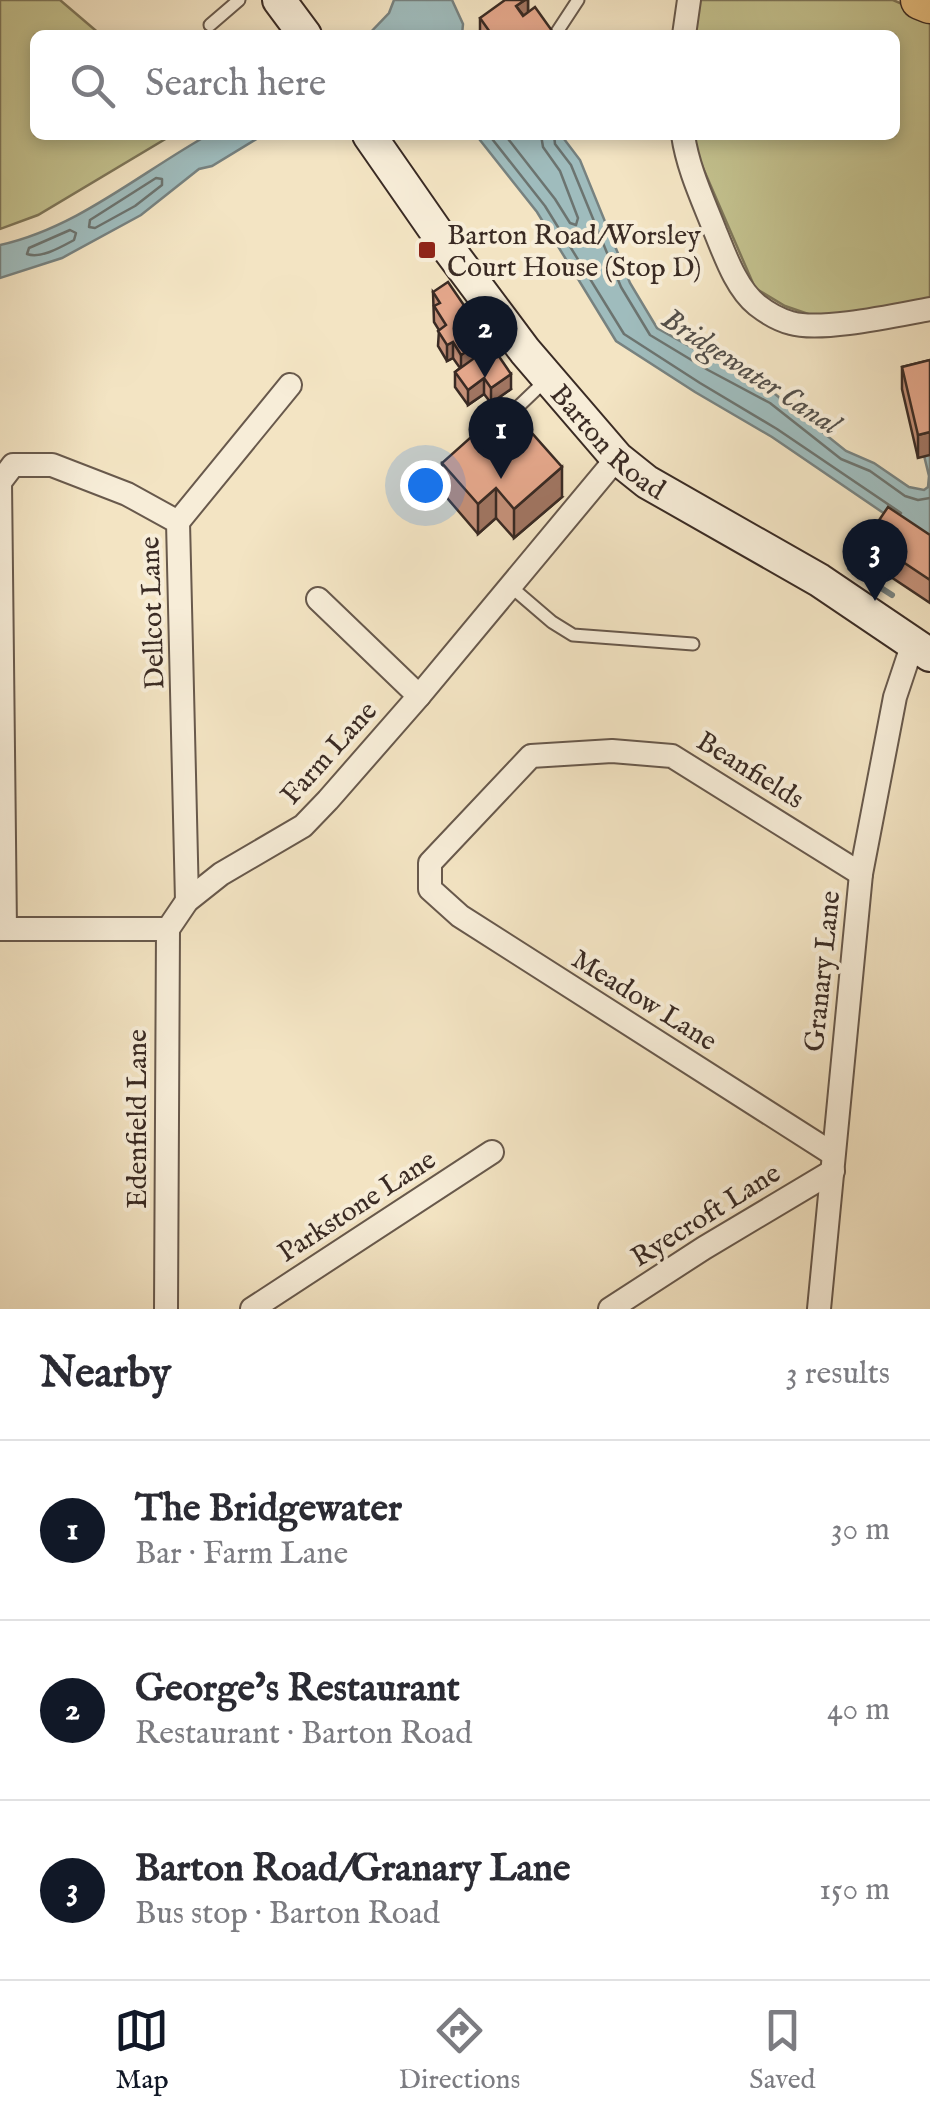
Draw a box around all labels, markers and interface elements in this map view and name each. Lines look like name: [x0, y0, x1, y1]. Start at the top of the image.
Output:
search box: [30, 30, 900, 140]
icon: search: [65, 58, 120, 113]
text: Search here: [145, 61, 326, 109]
place label: Barton Road/Worsley Court House (Stop D): [447, 219, 702, 286]
marker: Barton Road/Worsley Court House (Stop D): [416, 239, 438, 261]
pin: 2: [452, 296, 518, 378]
water label: Bridgewater Canal: [654, 301, 849, 446]
street label: Barton Road: [542, 378, 671, 509]
pin: 1: [468, 396, 534, 479]
your location: [400, 460, 451, 511]
pin: 3: [842, 518, 908, 601]
street label: Dellcot Lane: [133, 536, 174, 690]
street label: Farm Lane: [274, 695, 386, 813]
street label: Beanfields: [690, 725, 810, 818]
street label: Granary Lane: [798, 889, 849, 1053]
street label: Meadow Lane: [564, 943, 723, 1060]
street label: Edenfield Lane: [121, 1029, 156, 1209]
street label: Parkstone Lane: [272, 1143, 443, 1271]
street label: Ryecroft Lane: [625, 1156, 788, 1276]
text: Nearby: [40, 1348, 171, 1401]
text: 3 results: [786, 1354, 890, 1395]
text: The Bridgewater: [135, 1486, 402, 1534]
text: 1: [67, 1510, 78, 1551]
text: 30 m: [831, 1510, 890, 1551]
text: Bar · Farm Lane: [135, 1534, 348, 1575]
text: George’s Restaurant: [135, 1666, 460, 1714]
text: 2: [65, 1690, 80, 1731]
text: 40 m: [827, 1690, 890, 1731]
text: Restaurant · Barton Road: [135, 1714, 472, 1755]
text: Barton Road/Granary Lane: [135, 1846, 571, 1894]
text: 3: [67, 1870, 78, 1911]
text: 150 m: [819, 1870, 890, 1911]
text: Bus stop · Barton Road: [135, 1894, 440, 1935]
tab: Map: [114, 2003, 169, 2098]
tab: Directions: [398, 2003, 520, 2098]
tab: Saved: [749, 2003, 816, 2098]

